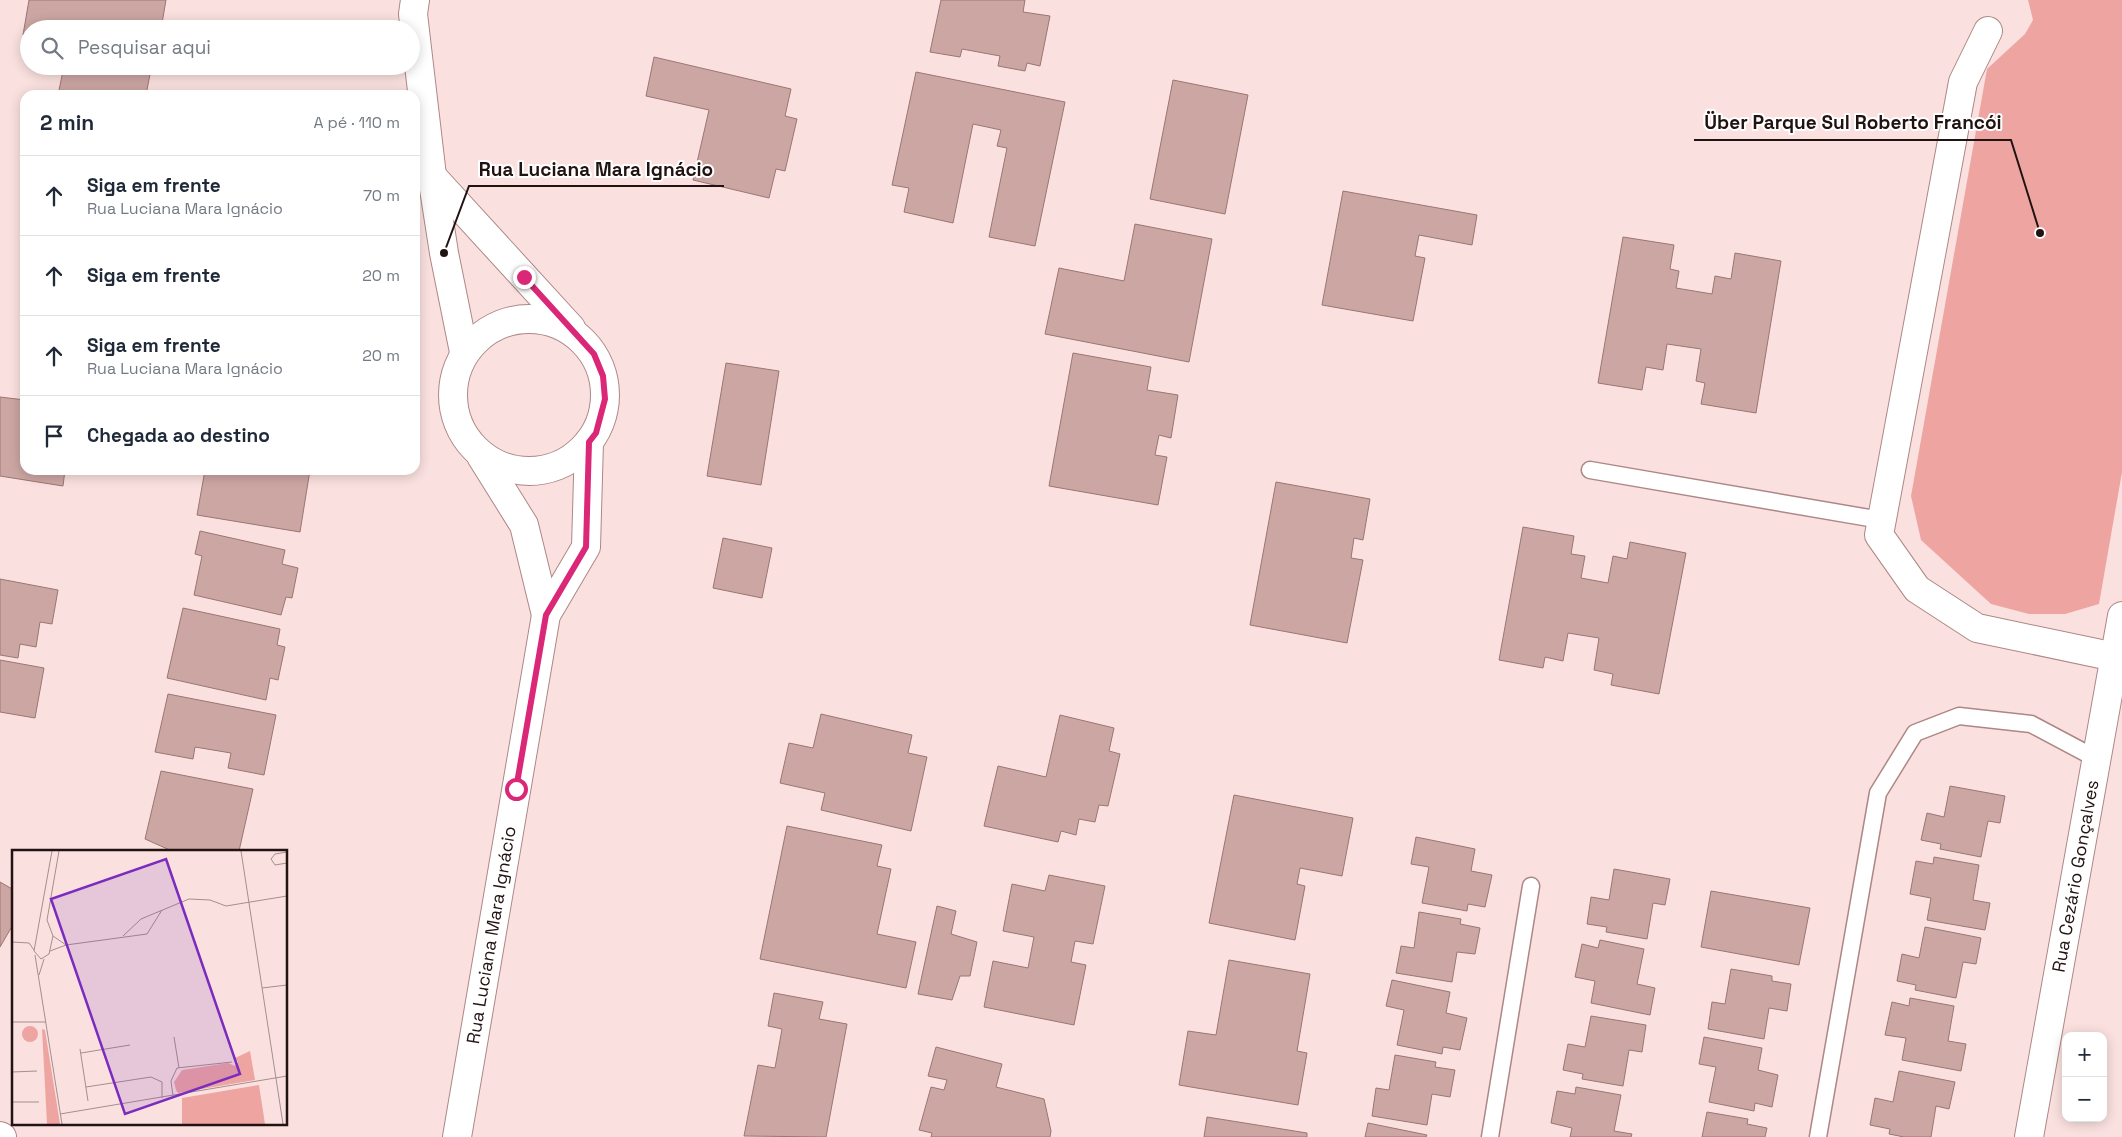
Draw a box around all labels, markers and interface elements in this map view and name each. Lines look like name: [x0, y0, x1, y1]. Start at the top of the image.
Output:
search box: [20, 20, 420, 75]
icon: search: [38, 34, 66, 62]
text: Pesquisar aqui: [78, 35, 211, 60]
callout: Über Parque Sul Roberto Francói: [1694, 106, 2011, 140]
text: 2 min: [40, 109, 94, 136]
text: Über Parque Sul Roberto Francói: [1704, 110, 2002, 135]
text: A pé · 110 m: [314, 112, 400, 133]
callout: Rua Luciana Mara Ignácio: [469, 152, 724, 186]
text: Rua Luciana Mara Ignácio: [479, 157, 713, 182]
text: Siga em frente: [87, 173, 221, 198]
icon: ahead: [40, 182, 68, 210]
text: 70 m: [363, 185, 400, 206]
text: Rua Luciana Mara Ignácio: [87, 198, 283, 219]
icon: ahead: [40, 262, 68, 290]
text: Siga em frente: [87, 263, 221, 288]
text: 20 m: [362, 265, 400, 286]
route end: [513, 266, 536, 289]
text: Siga em frente: [87, 333, 221, 358]
icon: ahead: [40, 342, 68, 370]
text: 20 m: [362, 345, 400, 366]
text: Rua Luciana Mara Ignácio: [87, 358, 283, 379]
icon: arrive: [40, 422, 68, 450]
text: Chegada ao destino: [87, 423, 270, 448]
route start: [505, 778, 528, 801]
street label: Rua Cezário Gonçalves: [2047, 778, 2104, 974]
street label: Rua Luciana Mara Ignácio: [461, 824, 521, 1046]
inset map: [12, 850, 288, 1124]
map controls: [2062, 1032, 2107, 1122]
button: +: [2062, 1032, 2107, 1077]
button: −: [2062, 1077, 2107, 1122]

